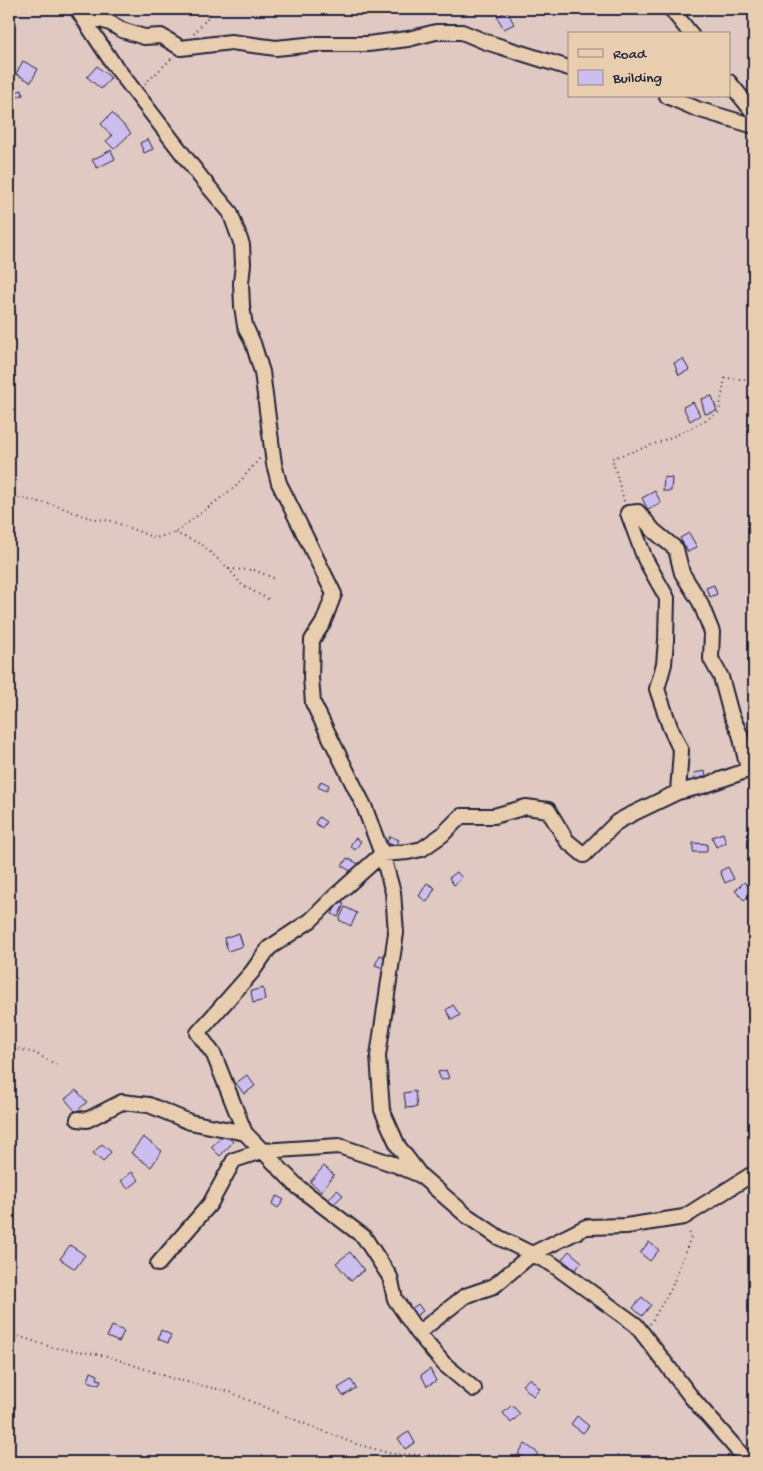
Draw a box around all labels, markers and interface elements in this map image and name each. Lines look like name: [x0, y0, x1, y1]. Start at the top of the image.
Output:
legend: [568, 32, 730, 98]
text: Road: [613, 46, 647, 64]
text: Building: [612, 70, 662, 88]

